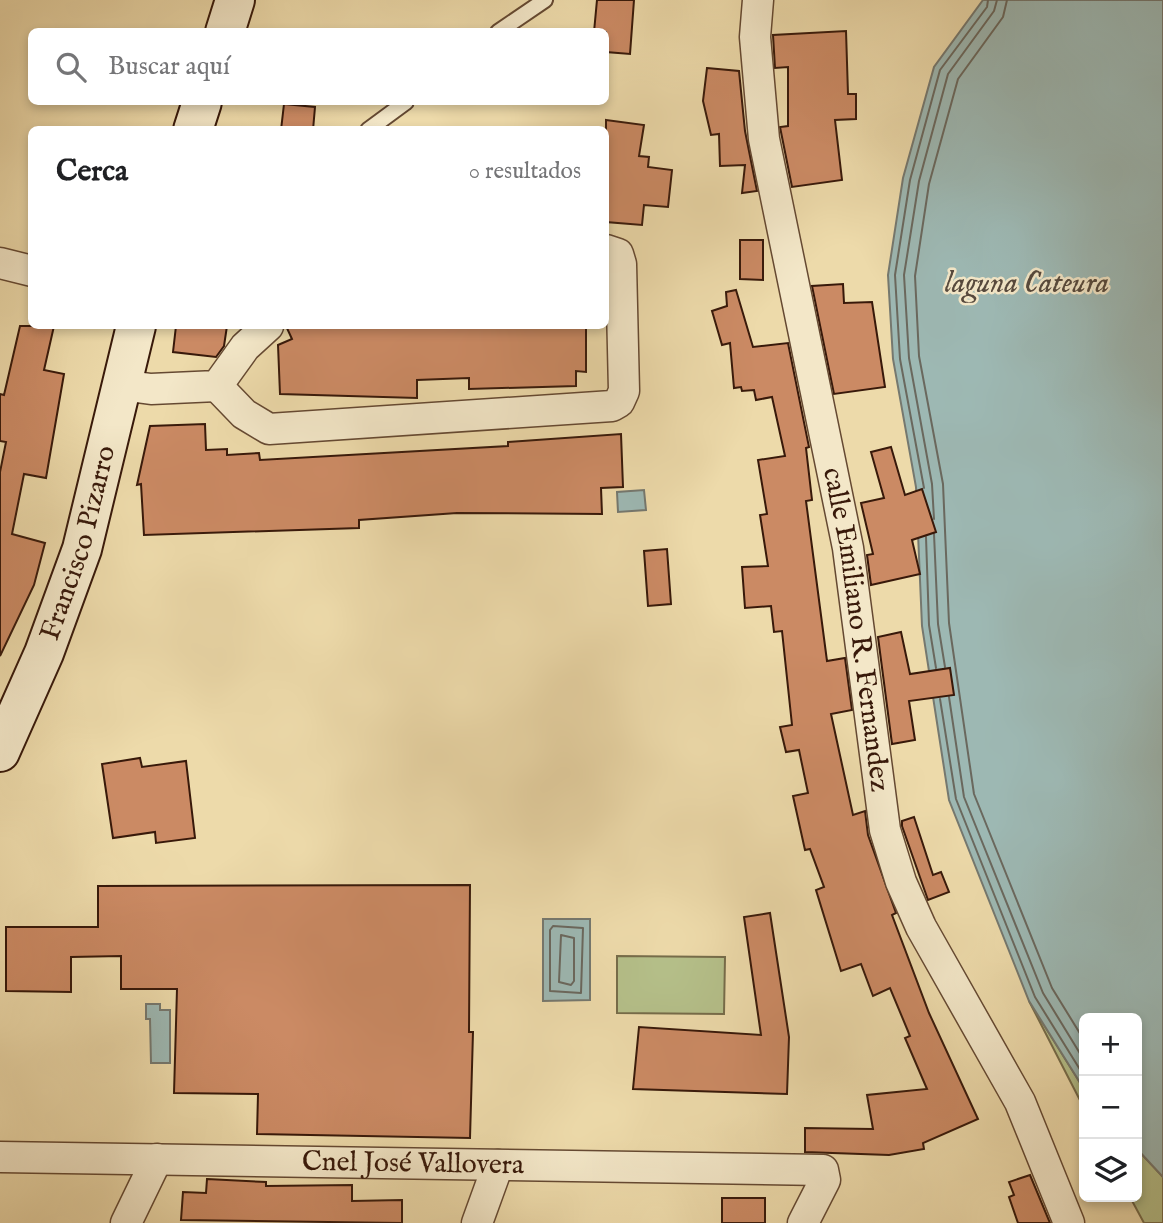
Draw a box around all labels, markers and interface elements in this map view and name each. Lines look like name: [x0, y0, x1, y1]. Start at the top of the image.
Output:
search box: [28, 28, 609, 105]
icon: search: [52, 48, 90, 86]
text: Buscar aquí: [108, 50, 230, 83]
text: Cerca: [56, 153, 128, 191]
text: 0 resultados: [469, 157, 581, 186]
water label: laguna Cateura: [945, 265, 1109, 303]
street label: Francisco Pizarro: [33, 442, 124, 645]
street label: calle Emiliano R. Fernandez: [814, 464, 897, 794]
map controls: [1079, 1013, 1142, 1202]
button: +: [1079, 1013, 1142, 1076]
button: −: [1079, 1076, 1142, 1139]
button: layers: [1079, 1139, 1142, 1202]
street label: Cnel José Vallovera: [302, 1144, 525, 1183]

